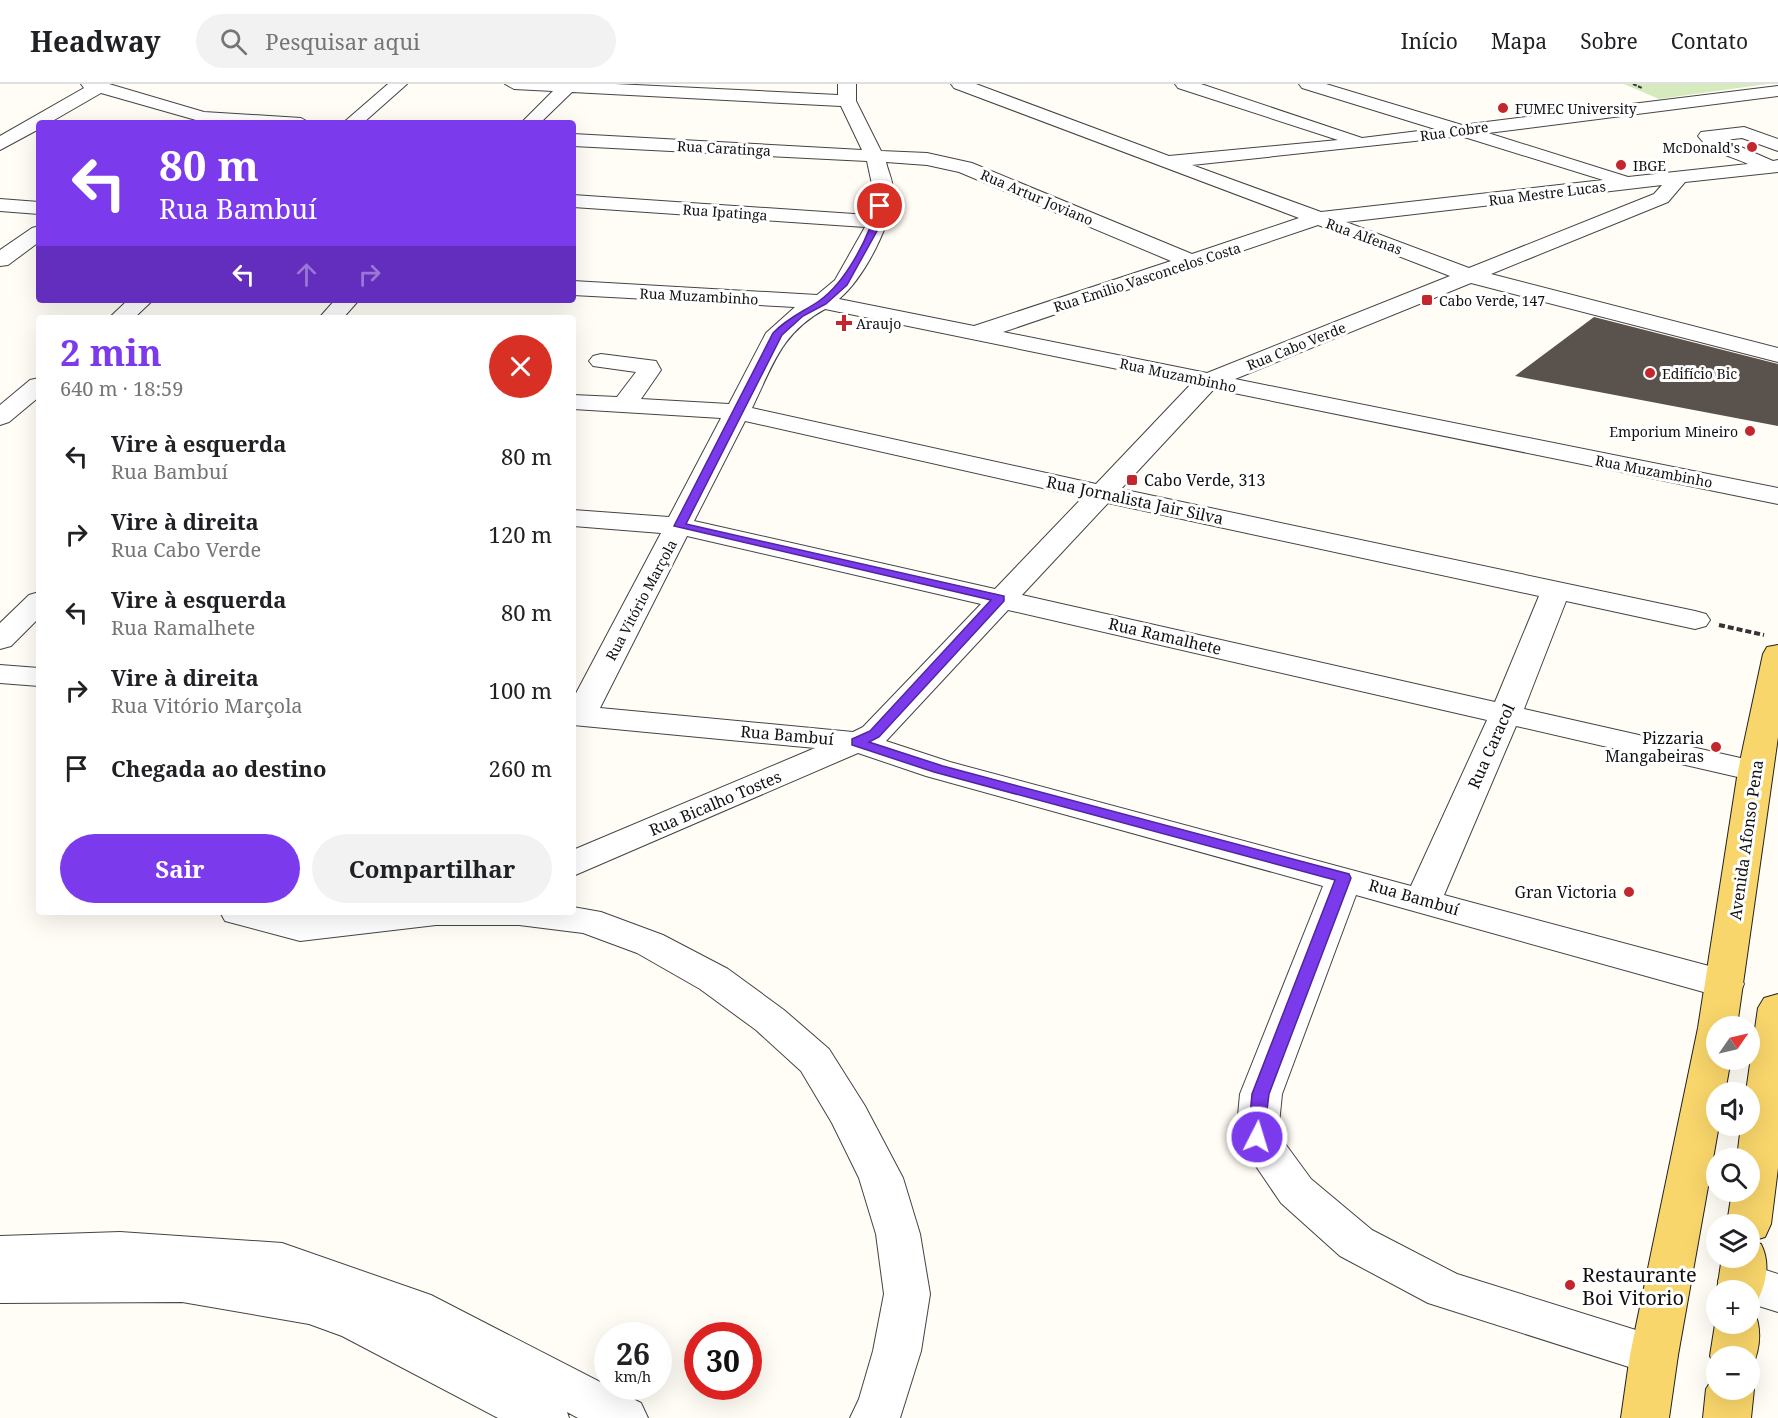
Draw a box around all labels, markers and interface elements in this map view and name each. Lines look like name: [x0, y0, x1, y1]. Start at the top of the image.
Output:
search box: [196, 14, 616, 68]
text: Headway: [30, 22, 160, 60]
icon: search: [217, 25, 250, 58]
text: Pesquisar aqui: [265, 26, 420, 56]
text: Início: [1401, 27, 1458, 55]
text: Mapa: [1491, 27, 1547, 55]
text: Sobre: [1580, 27, 1638, 55]
text: Contato: [1671, 27, 1748, 55]
place label: FUMEC University: [1515, 99, 1637, 118]
marker: FUMEC University: [1496, 101, 1510, 115]
street label: Rua Cobre: [1419, 117, 1489, 145]
text: 80 m: [159, 136, 259, 193]
street label: Rua Caratinga: [677, 136, 772, 160]
place label: McDonald's: [1662, 138, 1740, 157]
marker: McDonald's: [1745, 140, 1759, 154]
icon: left: [60, 144, 138, 222]
place label: IBGE: [1633, 156, 1666, 175]
marker: IBGE: [1614, 158, 1628, 172]
street label: Rua Artur Joviano: [978, 165, 1096, 229]
street label: Rua Mestre Lucas: [1487, 176, 1607, 210]
pin: [854, 180, 905, 231]
icon: arrive: [863, 189, 896, 222]
text: Rua Bambuí: [159, 190, 317, 227]
street label: Rua Ipatinga: [682, 200, 768, 224]
street label: Rua Alfenas: [1323, 213, 1405, 259]
street label: Rua Emilio Vasconcelos Costa: [1051, 238, 1243, 316]
icon: left: [227, 258, 260, 291]
icon: ahead: [290, 258, 323, 291]
icon: right: [353, 258, 386, 291]
street label: Rua Muzambinho: [639, 283, 759, 309]
place label: Cabo Verde, 147: [1439, 291, 1545, 310]
marker: Cabo Verde, 147: [1420, 293, 1434, 307]
place label: Araujo: [856, 314, 901, 333]
marker: Araujo: [837, 316, 851, 330]
street label: Rua Cabo Verde: [1244, 317, 1348, 375]
text: 2 min: [60, 328, 162, 377]
button: close: [489, 335, 552, 398]
street label: Rua Muzambinho: [1118, 353, 1238, 397]
place label: Edifício Bic: [1662, 364, 1737, 383]
marker: Edifício Bic: [1643, 366, 1657, 380]
text: 640 m · 18:59: [60, 375, 183, 402]
place label: Emporium Mineiro: [1609, 422, 1738, 441]
marker: Emporium Mineiro: [1743, 424, 1757, 438]
text: Vire à esquerda: [111, 428, 287, 458]
icon: left: [60, 440, 93, 473]
text: 80 m: [501, 441, 552, 471]
street label: Rua Muzambinho: [1594, 450, 1714, 492]
text: Rua Bambuí: [111, 458, 228, 485]
place label: Cabo Verde, 313: [1144, 469, 1265, 491]
street label: Rua Jornalista Jair Silva: [1045, 470, 1225, 530]
marker: Cabo Verde, 313: [1125, 473, 1139, 487]
text: Vire à direita: [111, 506, 259, 536]
icon: right: [60, 518, 93, 551]
text: 120 m: [489, 519, 552, 549]
text: Rua Cabo Verde: [111, 536, 261, 563]
street label: Rua Vitório Marçola: [601, 536, 681, 664]
text: Vire à esquerda: [111, 584, 287, 614]
icon: left: [60, 596, 93, 629]
text: 80 m: [501, 597, 552, 627]
street label: Rua Ramalhete: [1106, 612, 1224, 660]
text: Rua Ramalhete: [111, 614, 255, 641]
text: Vire à direita: [111, 662, 259, 692]
icon: right: [60, 674, 93, 707]
text: 100 m: [489, 675, 552, 705]
text: Rua Vitório Marçola: [111, 692, 303, 719]
street label: Rua Caracol: [1462, 700, 1520, 792]
street label: Rua Bambuí: [739, 720, 835, 750]
place label: Pizzaria Mangabeiras: [1605, 727, 1704, 767]
marker: Pizzaria Mangabeiras: [1709, 740, 1723, 754]
icon: arrive: [60, 752, 93, 785]
text: Chegada ao destino: [111, 753, 326, 783]
text: 260 m: [489, 753, 552, 783]
street label: Avenida Afonso Pena: [1724, 759, 1768, 921]
street label: Rua Bicalho Tostes: [645, 765, 785, 841]
button: Sair: [60, 834, 300, 903]
button: Compartilhar: [312, 834, 552, 903]
street label: Rua Bambuí: [1366, 874, 1462, 920]
place label: Gran Victoria: [1515, 881, 1617, 903]
marker: Gran Victoria: [1622, 885, 1636, 899]
north arrow: [1706, 1016, 1760, 1070]
map controls: [1706, 1016, 1760, 1400]
button: sound: [1706, 1082, 1760, 1136]
position arrow: [1225, 1105, 1289, 1169]
button: search: [1706, 1148, 1760, 1202]
button: layers: [1706, 1214, 1760, 1268]
place label: Restaurante Boi Vitorio: [1582, 1261, 1697, 1311]
marker: Restaurante Boi Vitorio: [1563, 1278, 1577, 1292]
button: +: [1706, 1280, 1760, 1334]
speed limit sign: 30: [684, 1322, 762, 1400]
text: 26: [616, 1333, 650, 1374]
button: −: [1706, 1346, 1760, 1400]
text: km/h: [615, 1366, 651, 1386]

